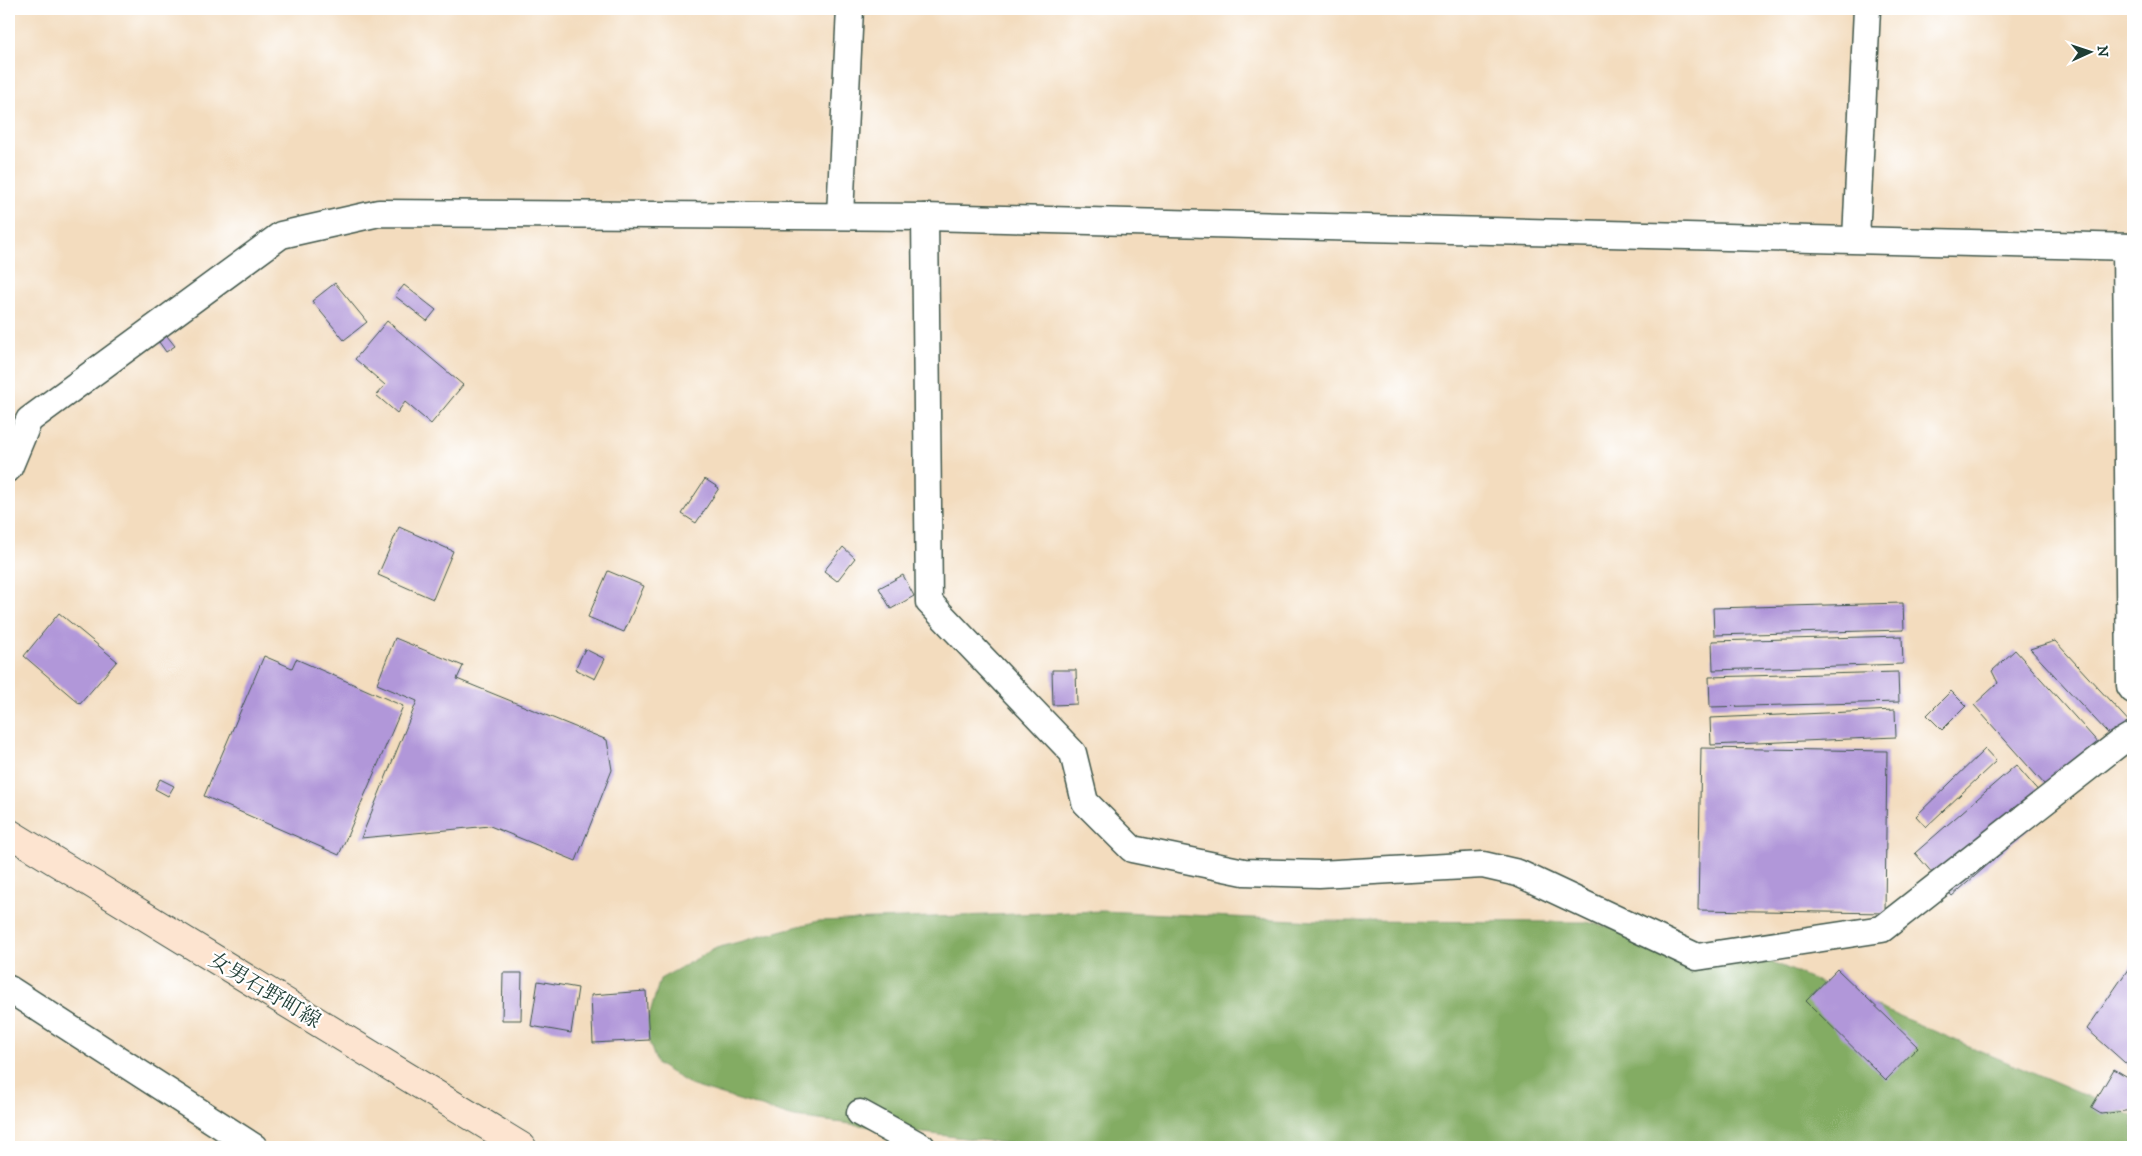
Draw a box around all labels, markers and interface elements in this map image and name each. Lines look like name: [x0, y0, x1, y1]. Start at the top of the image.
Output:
north arrow: [2064, 28, 2114, 78]
text: N: [2093, 45, 2111, 58]
street label: 女男石野町線: [204, 947, 325, 1034]

